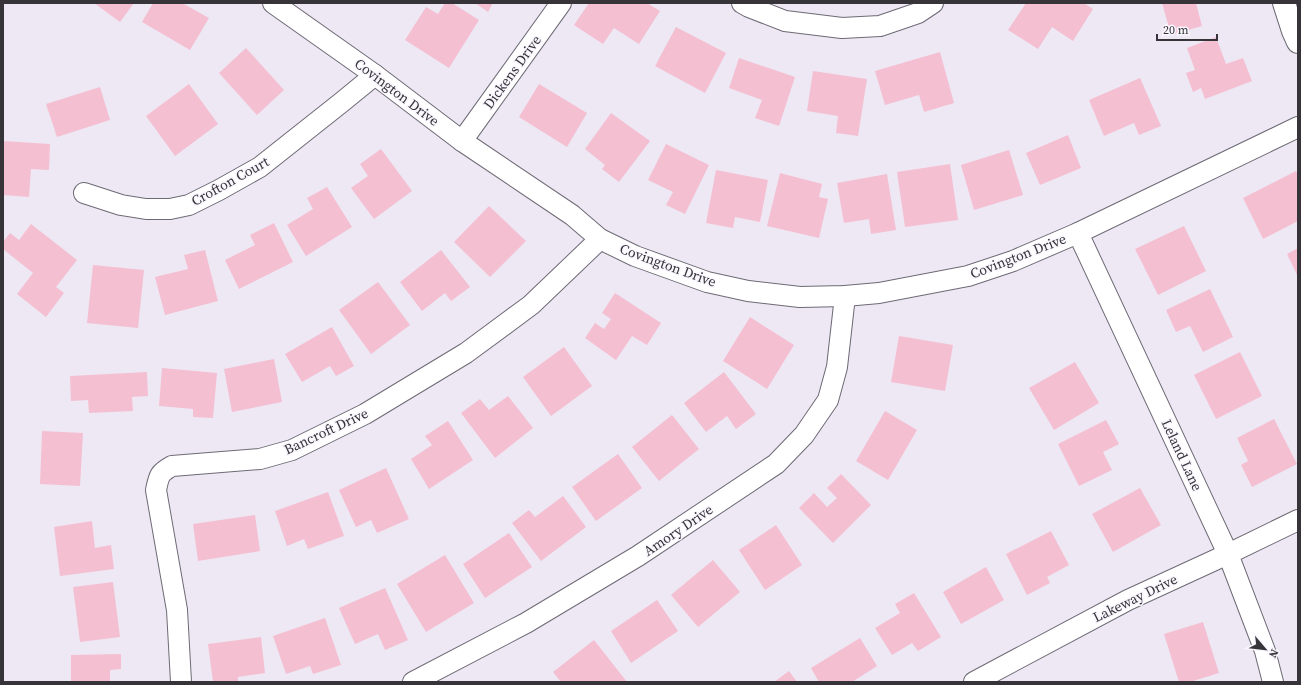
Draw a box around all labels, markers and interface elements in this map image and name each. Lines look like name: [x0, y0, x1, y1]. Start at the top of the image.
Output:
scale bar: [1157, 16, 1217, 42]
text: 20 m: [1163, 22, 1189, 38]
street label: Dickens Drive: [478, 31, 546, 113]
street label: Covington Drive: [351, 54, 443, 130]
street label: Crofton Court: [188, 151, 273, 211]
street label: Covington Drive: [967, 229, 1069, 283]
street label: Covington Drive: [617, 238, 719, 292]
street label: Bancroft Drive: [281, 403, 371, 459]
street label: Leland Lane: [1157, 416, 1207, 494]
street label: Amory Drive: [639, 499, 717, 561]
street label: Lakeway Drive: [1089, 569, 1181, 627]
north arrow: [1245, 629, 1285, 669]
text: N: [1265, 646, 1282, 661]

